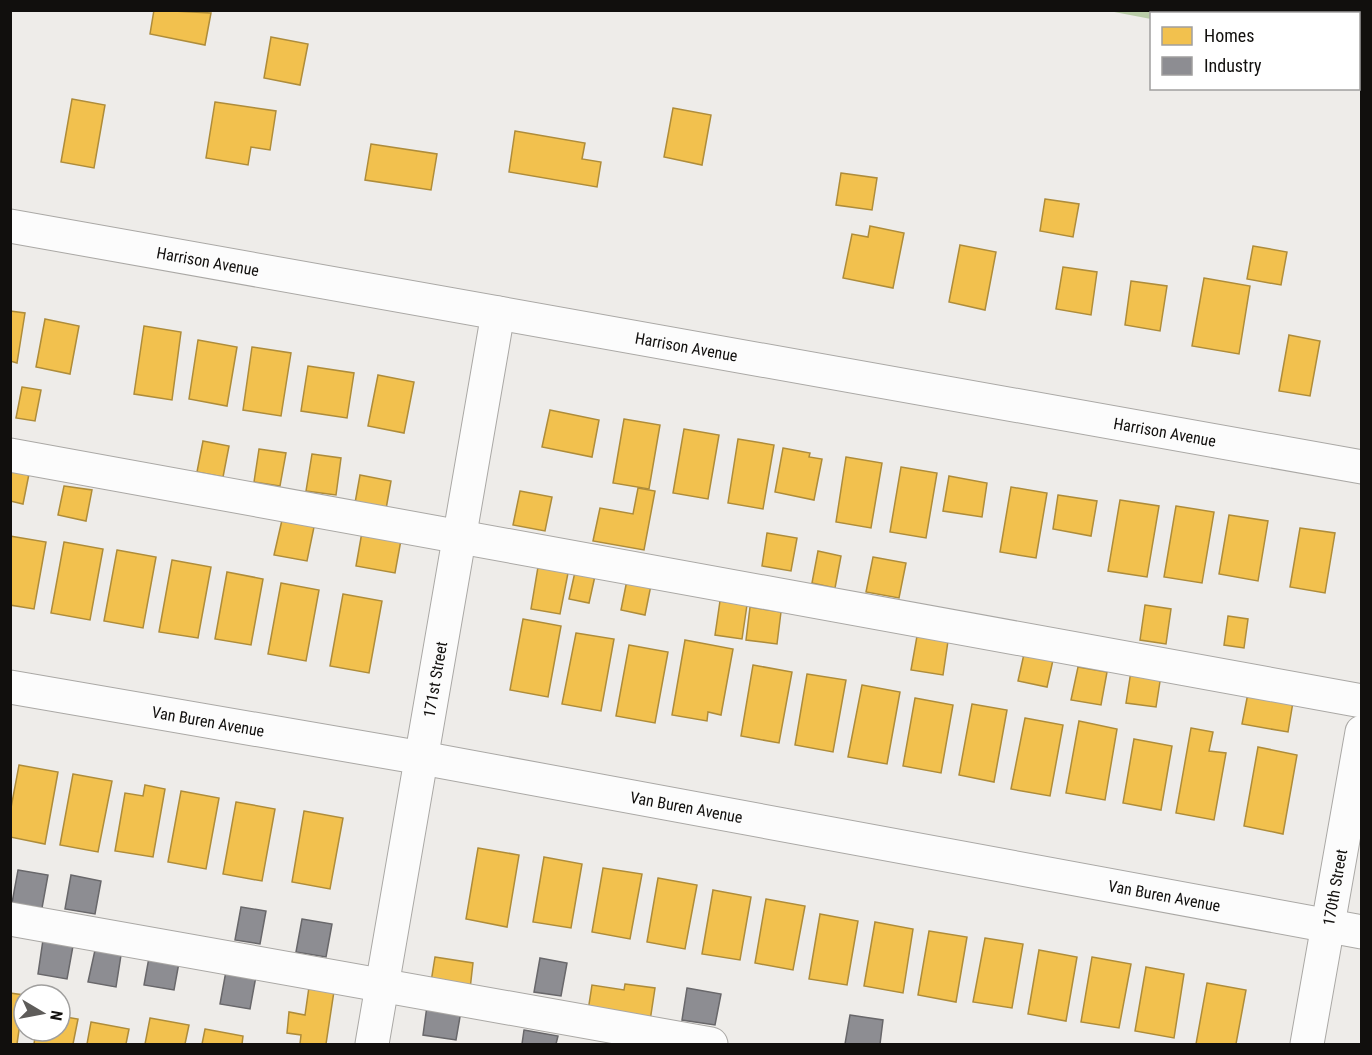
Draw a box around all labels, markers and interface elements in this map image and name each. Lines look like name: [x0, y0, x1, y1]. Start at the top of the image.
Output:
legend: [1150, 12, 1360, 90]
text: Homes: [1204, 25, 1254, 46]
text: Industry: [1204, 55, 1262, 76]
street label: Harrison Avenue: [155, 243, 261, 280]
street label: Harrison Avenue: [634, 328, 739, 365]
street label: Harrison Avenue: [1112, 413, 1218, 450]
street label: 171st Street: [419, 640, 451, 719]
street label: Van Buren Avenue: [150, 702, 266, 740]
street label: Van Buren Avenue: [629, 787, 744, 827]
street label: 170th Street: [1319, 847, 1351, 927]
street label: Van Buren Avenue: [1107, 876, 1222, 915]
north arrow: [12, 983, 72, 1043]
text: N: [46, 1009, 66, 1022]

